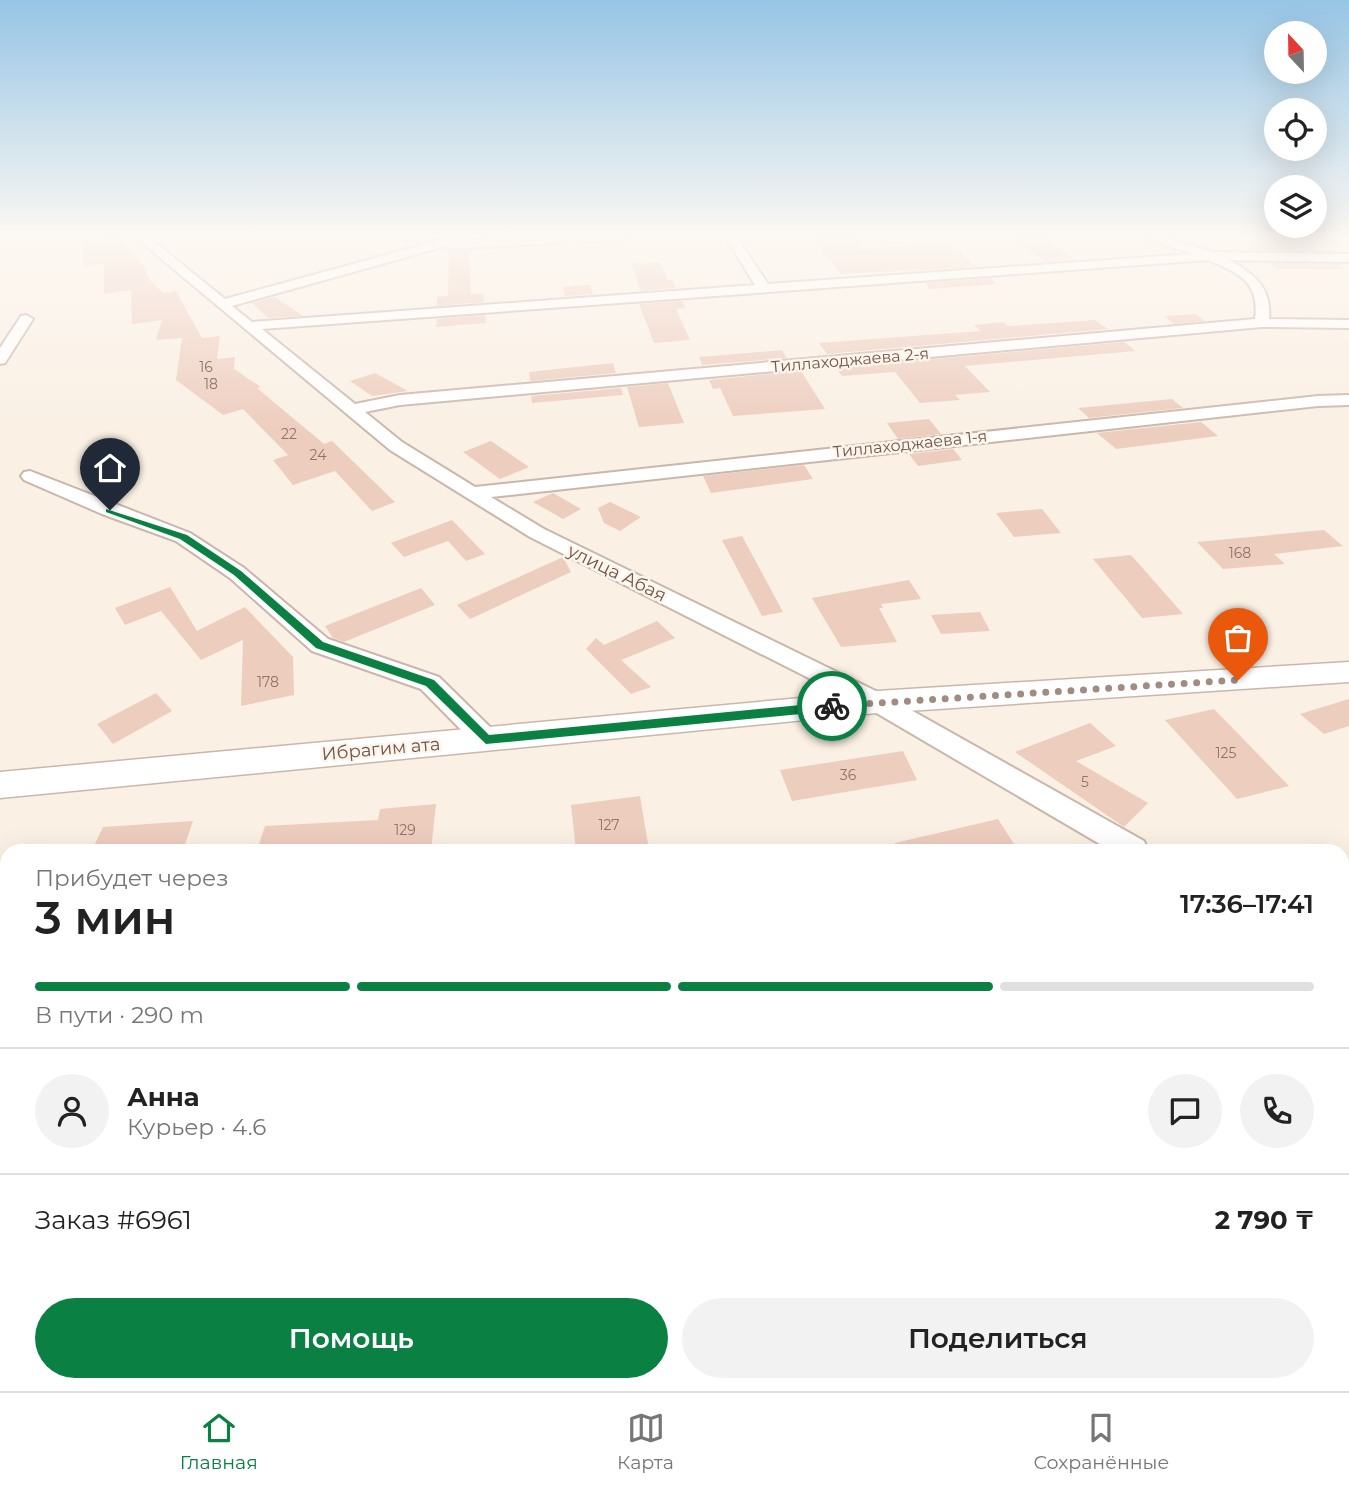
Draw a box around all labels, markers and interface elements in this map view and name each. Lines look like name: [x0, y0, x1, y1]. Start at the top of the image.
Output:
north arrow: [1264, 21, 1326, 84]
map controls: [1264, 21, 1327, 238]
button: locate: [1264, 98, 1327, 161]
button: layers: [1264, 175, 1327, 238]
street label: Тиллаходжаева 2-я: [770, 344, 930, 376]
house number: 16: [199, 358, 213, 376]
house number: 18: [204, 375, 218, 393]
house number: 22: [281, 425, 297, 443]
street label: Тиллаходжаева 1-я: [832, 426, 988, 462]
pin: [80, 438, 140, 510]
house number: 24: [310, 446, 327, 464]
icon: home: [91, 449, 129, 487]
street label: улица Абая: [563, 539, 670, 606]
house number: 168: [1229, 544, 1251, 562]
pin: [1208, 608, 1268, 680]
icon: bag: [1219, 619, 1257, 657]
courier: [797, 671, 867, 741]
house number: 178: [257, 673, 279, 691]
icon: bike: [813, 687, 851, 725]
street label: Ибрагим ата: [321, 733, 441, 765]
house number: 125: [1216, 744, 1237, 762]
house number: 36: [840, 766, 857, 784]
house number: 5: [1081, 773, 1089, 791]
house number: 127: [598, 816, 620, 834]
house number: 129: [394, 821, 416, 839]
text: Прибудет через: [35, 864, 229, 892]
text: 17:36–17:41: [1180, 888, 1314, 920]
text: 3 мин: [35, 889, 175, 946]
text: В пути · 290 m: [35, 1001, 204, 1029]
button: person: [35, 1074, 109, 1148]
button: chat: [1148, 1074, 1222, 1148]
button: phone: [1240, 1074, 1314, 1148]
text: Анна: [127, 1081, 200, 1113]
text: Курьер · 4.6: [127, 1113, 266, 1141]
text: Заказ #6961: [35, 1204, 192, 1236]
text: 2 790 ₸: [1215, 1204, 1314, 1236]
button: Помощь: [35, 1298, 668, 1378]
button: Поделиться: [682, 1298, 1314, 1378]
tab: Главная: [180, 1409, 258, 1474]
tab: Карта: [617, 1409, 674, 1474]
tab: Сохранённые: [1033, 1409, 1169, 1474]

